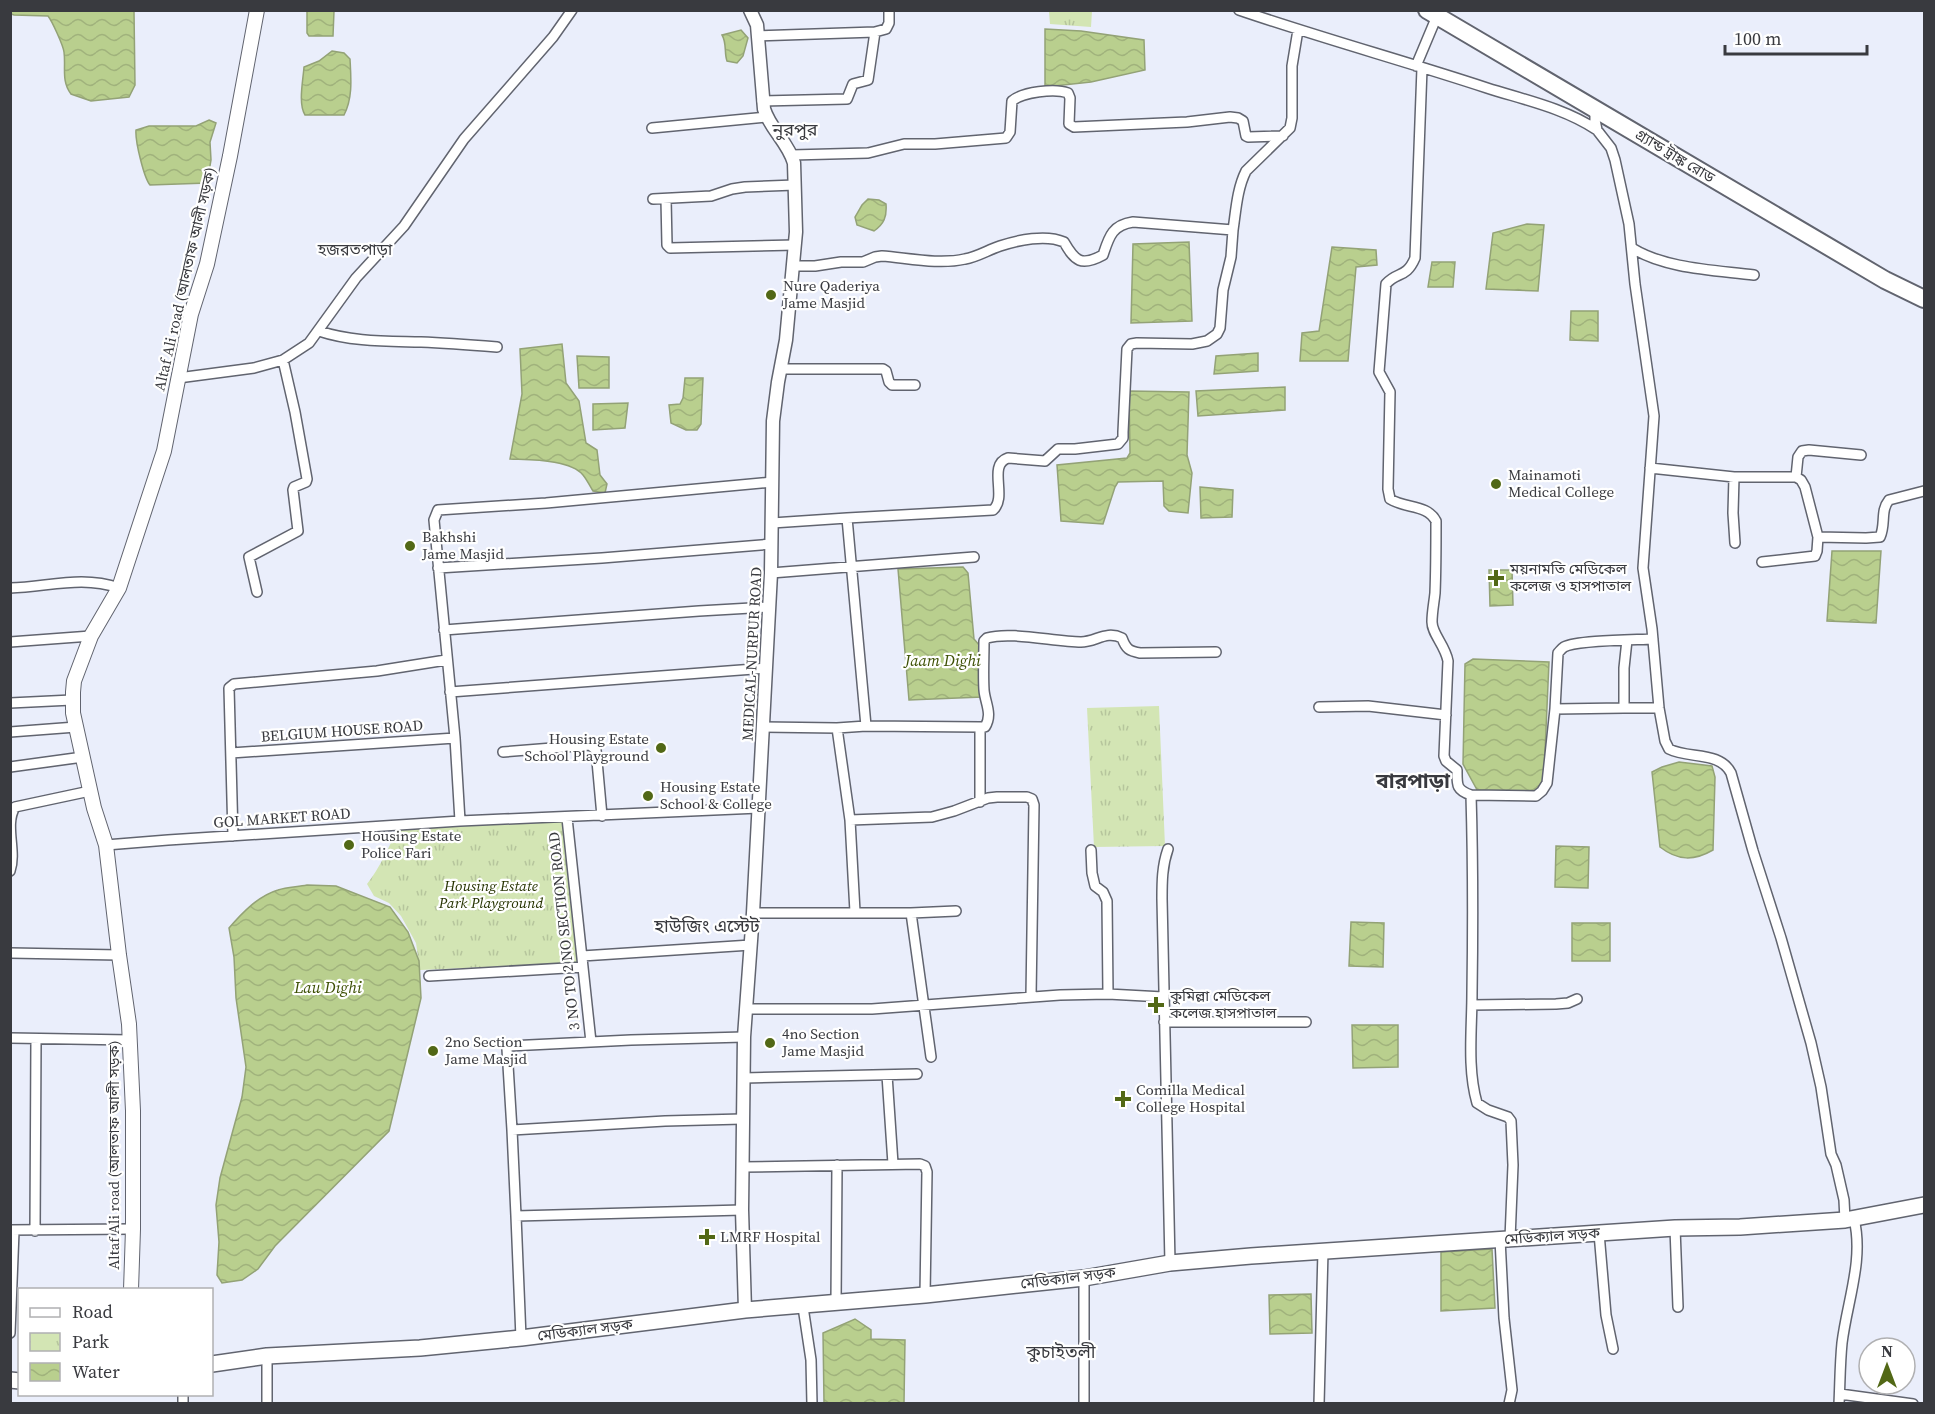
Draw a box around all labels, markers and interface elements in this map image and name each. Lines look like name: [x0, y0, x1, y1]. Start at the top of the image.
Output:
scale bar: [1725, 18, 1868, 56]
text: 100 m: [1734, 26, 1781, 51]
district label: নুরপুর: [771, 117, 818, 142]
street label: গ্র্যান্ড ট্রাঙ্ক রোড: [1632, 124, 1719, 188]
street label: Altaf Ali road (আলতাফ আলী সড়ক): [148, 165, 221, 393]
district label: হজরতপাড়া: [317, 238, 393, 260]
place label: Nure Qaderiya Jame Masjid: [782, 275, 880, 313]
marker: Nure Qaderiya Jame Masjid: [764, 288, 778, 302]
place label: Mainamoti Medical College: [1508, 464, 1615, 502]
marker: Mainamoti Medical College: [1489, 477, 1503, 491]
place label: Bakhshi Jame Masjid: [421, 526, 504, 564]
marker: Bakhshi Jame Masjid: [403, 539, 417, 553]
place label: ময়নামতি মেডিকেল কলেজ ও হাসপাতাল: [1509, 558, 1632, 596]
street label: MEDICAL-NURPUR ROAD: [736, 566, 767, 742]
marker: ময়নামতি মেডিকেল কলেজ ও হাসপাতাল: [1487, 569, 1505, 587]
water label: Jaam Dighi: [903, 649, 981, 671]
street label: BELGIUM HOUSE ROAD: [260, 714, 424, 747]
place label: Housing Estate School Playground: [524, 728, 649, 766]
marker: Housing Estate School Playground: [654, 741, 668, 755]
district label: বারপাড়া: [1375, 766, 1451, 795]
place label: Housing Estate School & College: [660, 776, 772, 814]
marker: Housing Estate School & College: [641, 789, 655, 803]
street label: GOL MARKET ROAD: [213, 802, 351, 833]
place label: Housing Estate Police Fari: [361, 825, 462, 863]
street label: 3 NO TO 2 NO SECTION ROAD: [543, 831, 584, 1031]
marker: Housing Estate Police Fari: [342, 838, 356, 852]
park label: Housing Estate Park Playground: [438, 875, 543, 913]
district label: হাউজিং এস্টেট: [653, 913, 761, 938]
water label: Lau Dighi: [293, 976, 362, 998]
place label: কুমিল্লা মেডিকেল কলেজ হাসপাতাল: [1169, 985, 1278, 1023]
marker: কুমিল্লা মেডিকেল কলেজ হাসপাতাল: [1147, 996, 1165, 1014]
place label: 4no Section Jame Masjid: [781, 1023, 864, 1061]
place label: 2no Section Jame Masjid: [444, 1031, 527, 1069]
marker: 4no Section Jame Masjid: [763, 1036, 777, 1050]
street label: Altaf Ali road (আলতাফ আলী সড়ক): [103, 1040, 124, 1270]
marker: 2no Section Jame Masjid: [426, 1044, 440, 1058]
place label: Comilla Medical College Hospital: [1136, 1079, 1246, 1117]
marker: Comilla Medical College Hospital: [1114, 1090, 1132, 1108]
street label: মেডিক্যাল সড়ক: [1503, 1222, 1601, 1249]
place label: LMRF Hospital: [720, 1226, 821, 1247]
marker: LMRF Hospital: [698, 1228, 716, 1246]
street label: মেডিক্যাল সড়ক: [1019, 1261, 1118, 1294]
legend: [18, 1288, 213, 1396]
text: Road: [72, 1299, 113, 1324]
street label: মেডিক্যাল সড়ক: [536, 1313, 635, 1346]
text: Park: [72, 1329, 109, 1354]
north arrow: [1857, 1336, 1917, 1396]
district label: কুচাইতলী: [1025, 1339, 1096, 1364]
text: N: [1881, 1340, 1893, 1362]
text: Water: [72, 1359, 120, 1384]

